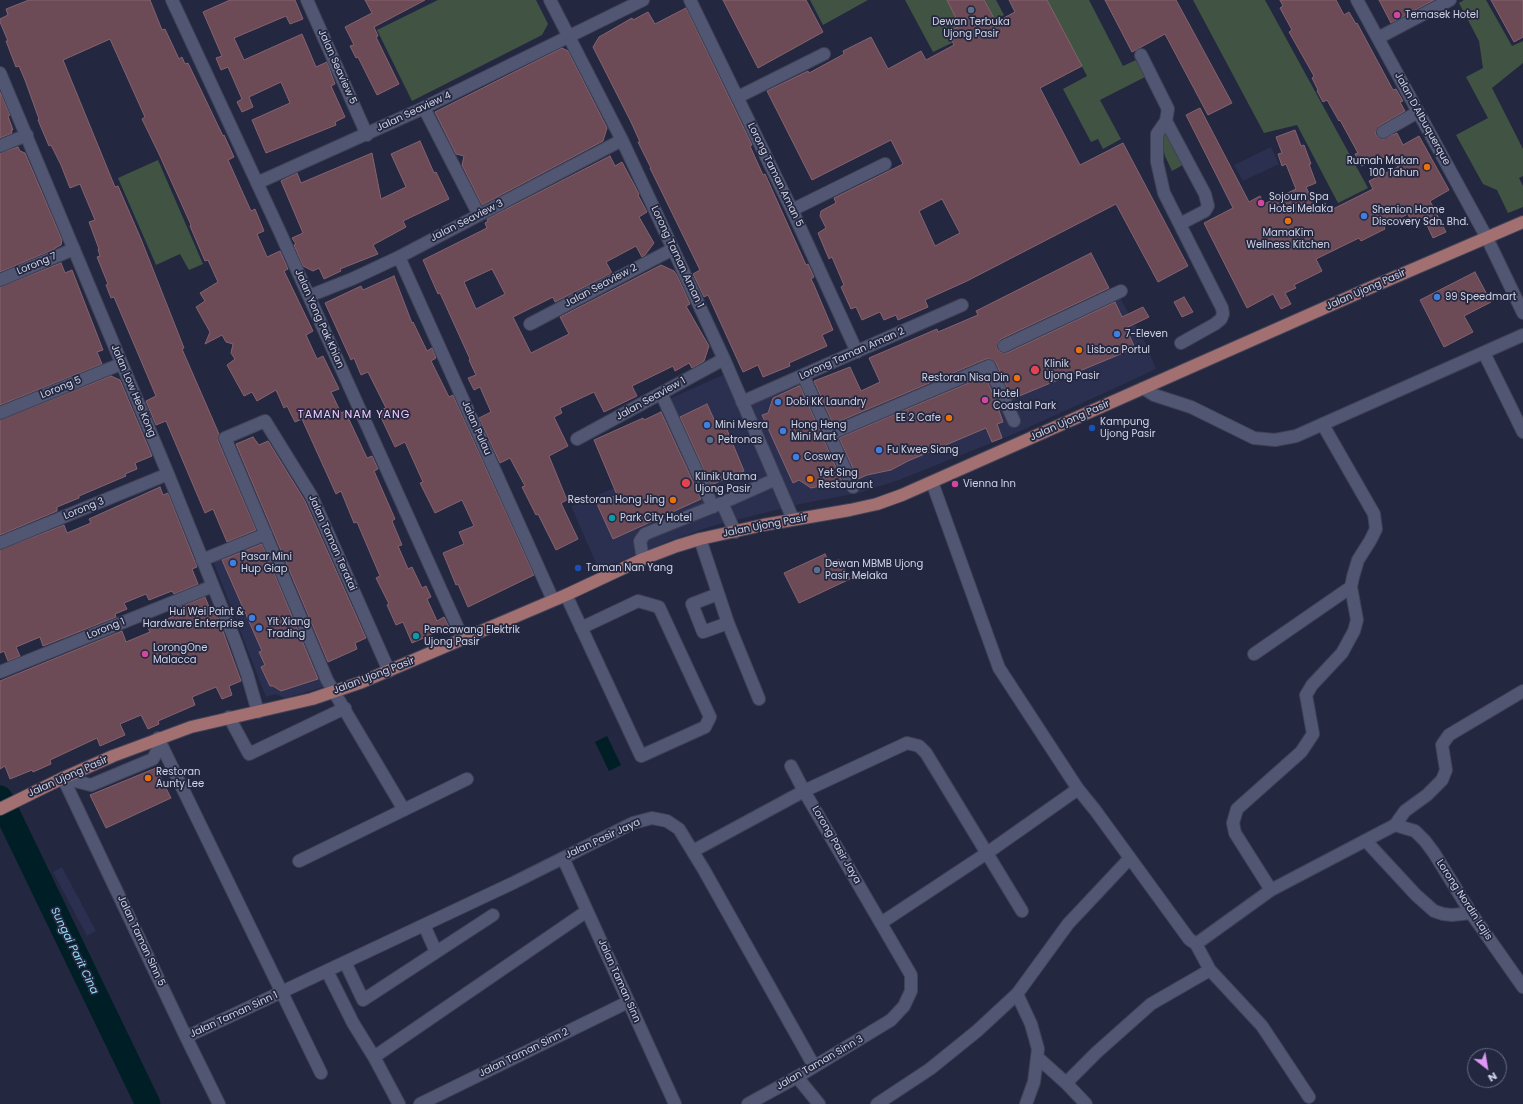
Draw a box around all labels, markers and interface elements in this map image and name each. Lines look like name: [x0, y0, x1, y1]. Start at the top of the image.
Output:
marker: Dewan Terbuka Ujong Pasir: [966, 5, 976, 15]
place label: Temasek Hotel: [1405, 9, 1479, 21]
marker: Temasek Hotel: [1392, 10, 1402, 20]
place label: Dewan Terbuka Ujong Pasir: [932, 16, 1010, 40]
street label: Jalan Seaview 5: [315, 28, 359, 106]
street label: Jalan D'Albuquerque: [1392, 71, 1452, 167]
street label: Jalan Seaview 4: [375, 90, 453, 134]
street label: Lorong Taman Aman 5: [745, 121, 805, 229]
place label: Rumah Makan 100 Tahun: [1347, 155, 1419, 178]
marker: Rumah Makan 100 Tahun: [1422, 162, 1432, 172]
place label: Sojourn Spa Hotel Melaka: [1269, 191, 1333, 214]
street label: Jalan Seaview 3: [429, 197, 505, 245]
marker: Sojourn Spa Hotel Melaka: [1256, 198, 1266, 208]
street label: Lorong Taman Aman 1: [648, 204, 706, 310]
place label: Shenion Home Discovery Sdn. Bhd.: [1372, 204, 1468, 228]
marker: Shenion Home Discovery Sdn. Bhd.: [1359, 211, 1369, 221]
marker: MamaKim Wellness Kitchen: [1283, 216, 1293, 226]
place label: MamaKim Wellness Kitchen: [1246, 227, 1330, 250]
street label: Lorong 7: [15, 250, 59, 278]
street label: Jalan Seaview 2: [563, 262, 639, 310]
street label: Jalan Ujong Pasir: [1324, 267, 1408, 313]
street label: Jalan Yong Pak Khian: [292, 268, 346, 370]
place label: 99 Speedmart: [1445, 291, 1516, 303]
marker: 99 Speedmart: [1432, 292, 1442, 302]
street label: Lorong Taman Aman 2: [798, 325, 906, 383]
place label: 7-Eleven: [1125, 328, 1168, 340]
marker: 7-Eleven: [1112, 329, 1122, 339]
street label: Jalan Low Hee Kong: [108, 343, 158, 439]
place label: Lisboa Portul: [1087, 344, 1150, 356]
marker: Lisboa Portul: [1074, 345, 1084, 355]
place label: Klinik Ujong Pasir: [1044, 358, 1099, 382]
marker: Klinik Ujong Pasir: [1029, 364, 1041, 376]
place label: Restoran Nisa Din: [922, 372, 1009, 384]
marker: Restoran Nisa Din: [1012, 373, 1022, 383]
street label: Lorong 5: [39, 374, 83, 402]
street label: Jalan Seaview 1: [614, 375, 688, 423]
place label: Hotel Coastal Park: [993, 388, 1056, 412]
marker: Hotel Coastal Park: [980, 395, 990, 405]
place label: Dobi KK Laundry: [786, 396, 866, 408]
marker: Dobi KK Laundry: [773, 397, 783, 407]
street label: Jalan Ujong Pasir: [1028, 398, 1112, 444]
street label: Jalan Pulau: [459, 399, 493, 457]
district label: TAMAN NAM YANG: [298, 408, 410, 422]
place label: EE 2 Cafe: [896, 412, 941, 424]
marker: EE 2 Cafe: [944, 413, 954, 423]
place label: Kampung Ujong Pasir: [1100, 416, 1155, 440]
place label: Mini Mesra: [715, 419, 768, 431]
place label: Hong Heng Mini Mart: [791, 419, 846, 442]
marker: Mini Mesra: [702, 420, 712, 430]
marker: Kampung Ujong Pasir: [1087, 423, 1097, 433]
marker: Hong Heng Mini Mart: [778, 426, 788, 436]
place label: Petronas: [718, 434, 762, 446]
marker: Petronas: [705, 435, 715, 445]
place label: Fu Kwee Siang: [887, 444, 959, 456]
marker: Fu Kwee Siang: [874, 445, 884, 455]
place label: Cosway: [804, 451, 844, 463]
marker: Cosway: [791, 452, 801, 462]
place label: Yet Sing Restaurant: [818, 467, 873, 490]
place label: Klinik Utama Ujong Pasir: [695, 471, 757, 494]
marker: Yet Sing Restaurant: [805, 474, 815, 484]
marker: Klinik Utama Ujong Pasir: [680, 477, 692, 489]
place label: Vienna Inn: [963, 478, 1016, 490]
marker: Vienna Inn: [950, 479, 960, 489]
street label: Jalan Taman Teratai: [305, 493, 359, 593]
place label: Restoran Hong Jing: [568, 494, 665, 506]
street label: Lorong 3: [62, 495, 106, 523]
marker: Restoran Hong Jing: [668, 495, 678, 505]
place label: Park City Hotel: [620, 512, 692, 524]
street label: Jalan Ujong Pasir: [722, 512, 808, 540]
marker: Park City Hotel: [607, 513, 617, 523]
place label: Pasar Mini Hup Giap: [241, 551, 292, 574]
marker: Pasar Mini Hup Giap: [228, 558, 238, 568]
place label: Dewan MBMB Ujong Pasir Melaka: [825, 558, 923, 582]
place label: Taman Nan Yang: [586, 562, 673, 574]
marker: Taman Nan Yang: [573, 563, 583, 573]
marker: Dewan MBMB Ujong Pasir Melaka: [812, 565, 822, 575]
place label: Hui Wei Paint & Hardware Enterprise: [143, 606, 244, 630]
marker: Hui Wei Paint & Hardware Enterprise: [247, 613, 257, 623]
street label: Lorong 1: [85, 616, 127, 642]
place label: Yit Xiang Trading: [267, 616, 310, 640]
marker: Yit Xiang Trading: [254, 623, 264, 633]
place label: Pencawang Elektrik Ujong Pasir: [424, 624, 520, 648]
marker: Pencawang Elektrik Ujong Pasir: [411, 631, 421, 641]
place label: LorongOne Malacca: [153, 642, 207, 666]
marker: LorongOne Malacca: [140, 649, 150, 659]
street label: Jalan Ujong Pasir: [332, 655, 416, 697]
street label: Jalan Ujong Pasir: [26, 754, 110, 800]
place label: Restoran Aunty Lee: [156, 766, 204, 790]
marker: Restoran Aunty Lee: [143, 773, 153, 783]
street label: Lorong Pasir Jaya: [809, 804, 863, 886]
street label: Jalan Pasir Jaya: [564, 816, 642, 862]
street label: Lorong Nordin Lajis: [1434, 858, 1494, 942]
street label: Jalan Taman Sinn 5: [115, 894, 167, 988]
water label: Sungai Parit Cina: [47, 905, 101, 997]
street label: Jalan Taman Sinn: [595, 938, 643, 1024]
street label: Jalan Taman Sinn 1: [188, 989, 280, 1041]
street label: Jalan Taman Sinn 2: [477, 1026, 571, 1080]
street label: Jalan Taman Sinn 3: [774, 1033, 866, 1093]
north arrow: [1467, 1048, 1507, 1088]
text: N: [1485, 1068, 1500, 1086]

